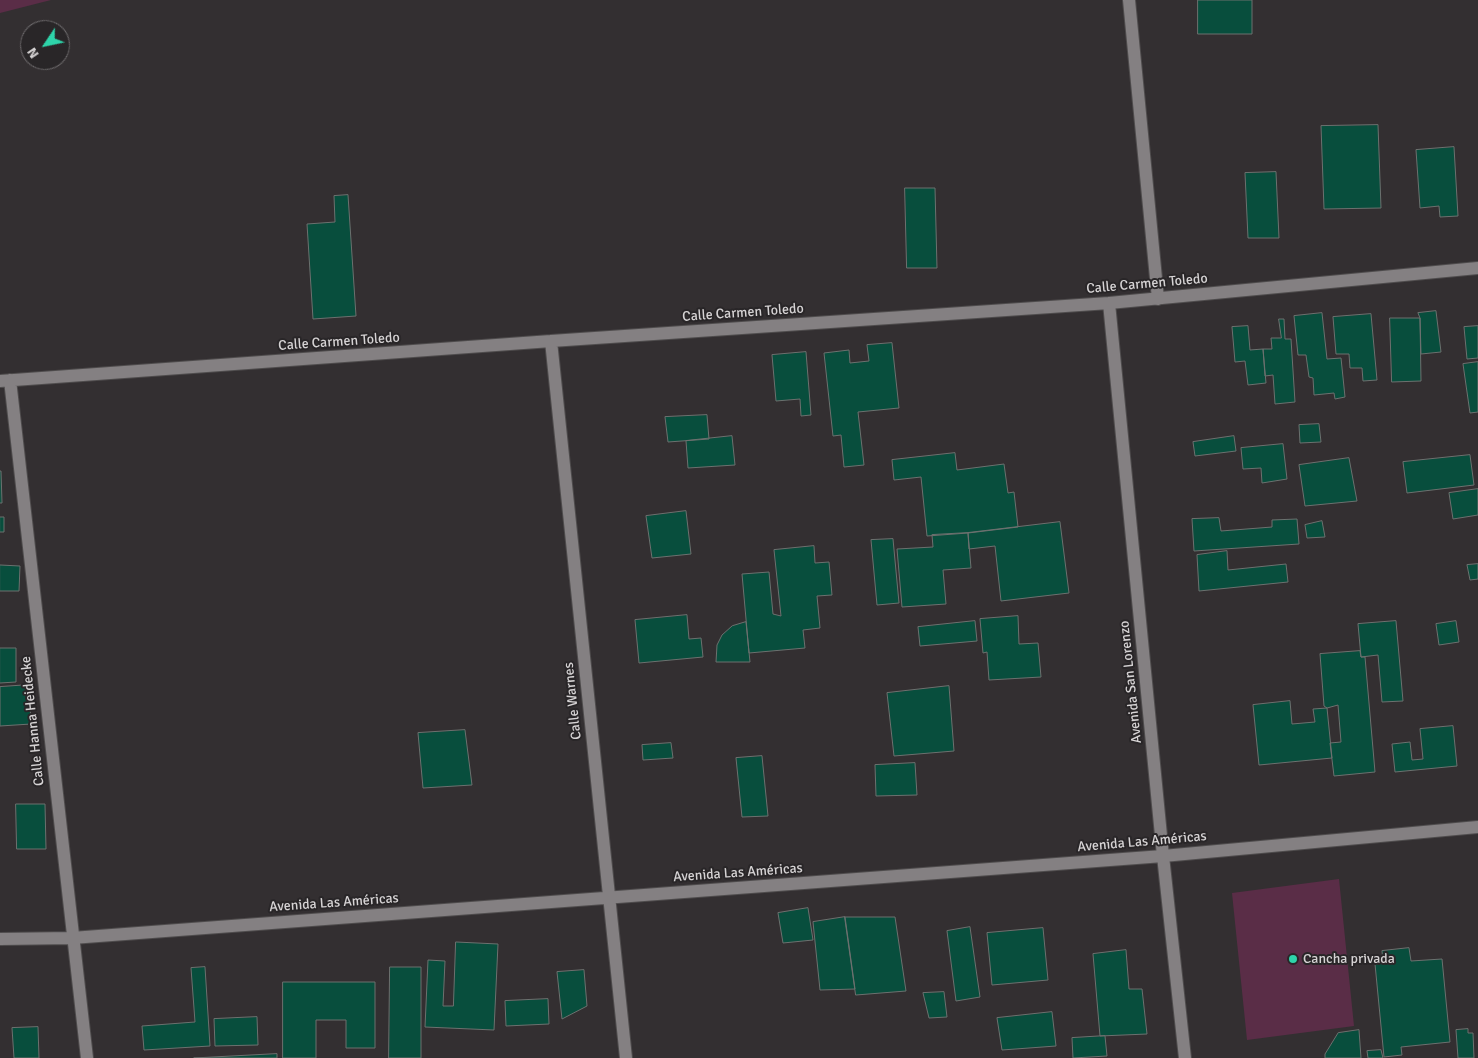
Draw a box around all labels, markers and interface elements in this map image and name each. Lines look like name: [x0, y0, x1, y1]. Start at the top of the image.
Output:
north arrow: [20, 20, 70, 70]
text: N: [23, 44, 43, 62]
street label: Calle Carmen Toledo: [1086, 270, 1208, 298]
street label: Calle Carmen Toledo: [682, 300, 804, 326]
street label: Calle Carmen Toledo: [278, 329, 400, 355]
street label: Avenida San Lorenzo: [1116, 620, 1146, 744]
street label: Calle Hanna Heidecke: [18, 655, 48, 787]
street label: Calle Warnes: [561, 661, 585, 741]
street label: Avenida Las Américas: [1077, 828, 1207, 856]
street label: Avenida Las Américas: [673, 860, 803, 886]
street label: Avenida Las Américas: [269, 890, 399, 916]
place label: Cancha privada: [1303, 951, 1395, 967]
marker: Cancha privada: [1287, 953, 1299, 965]

